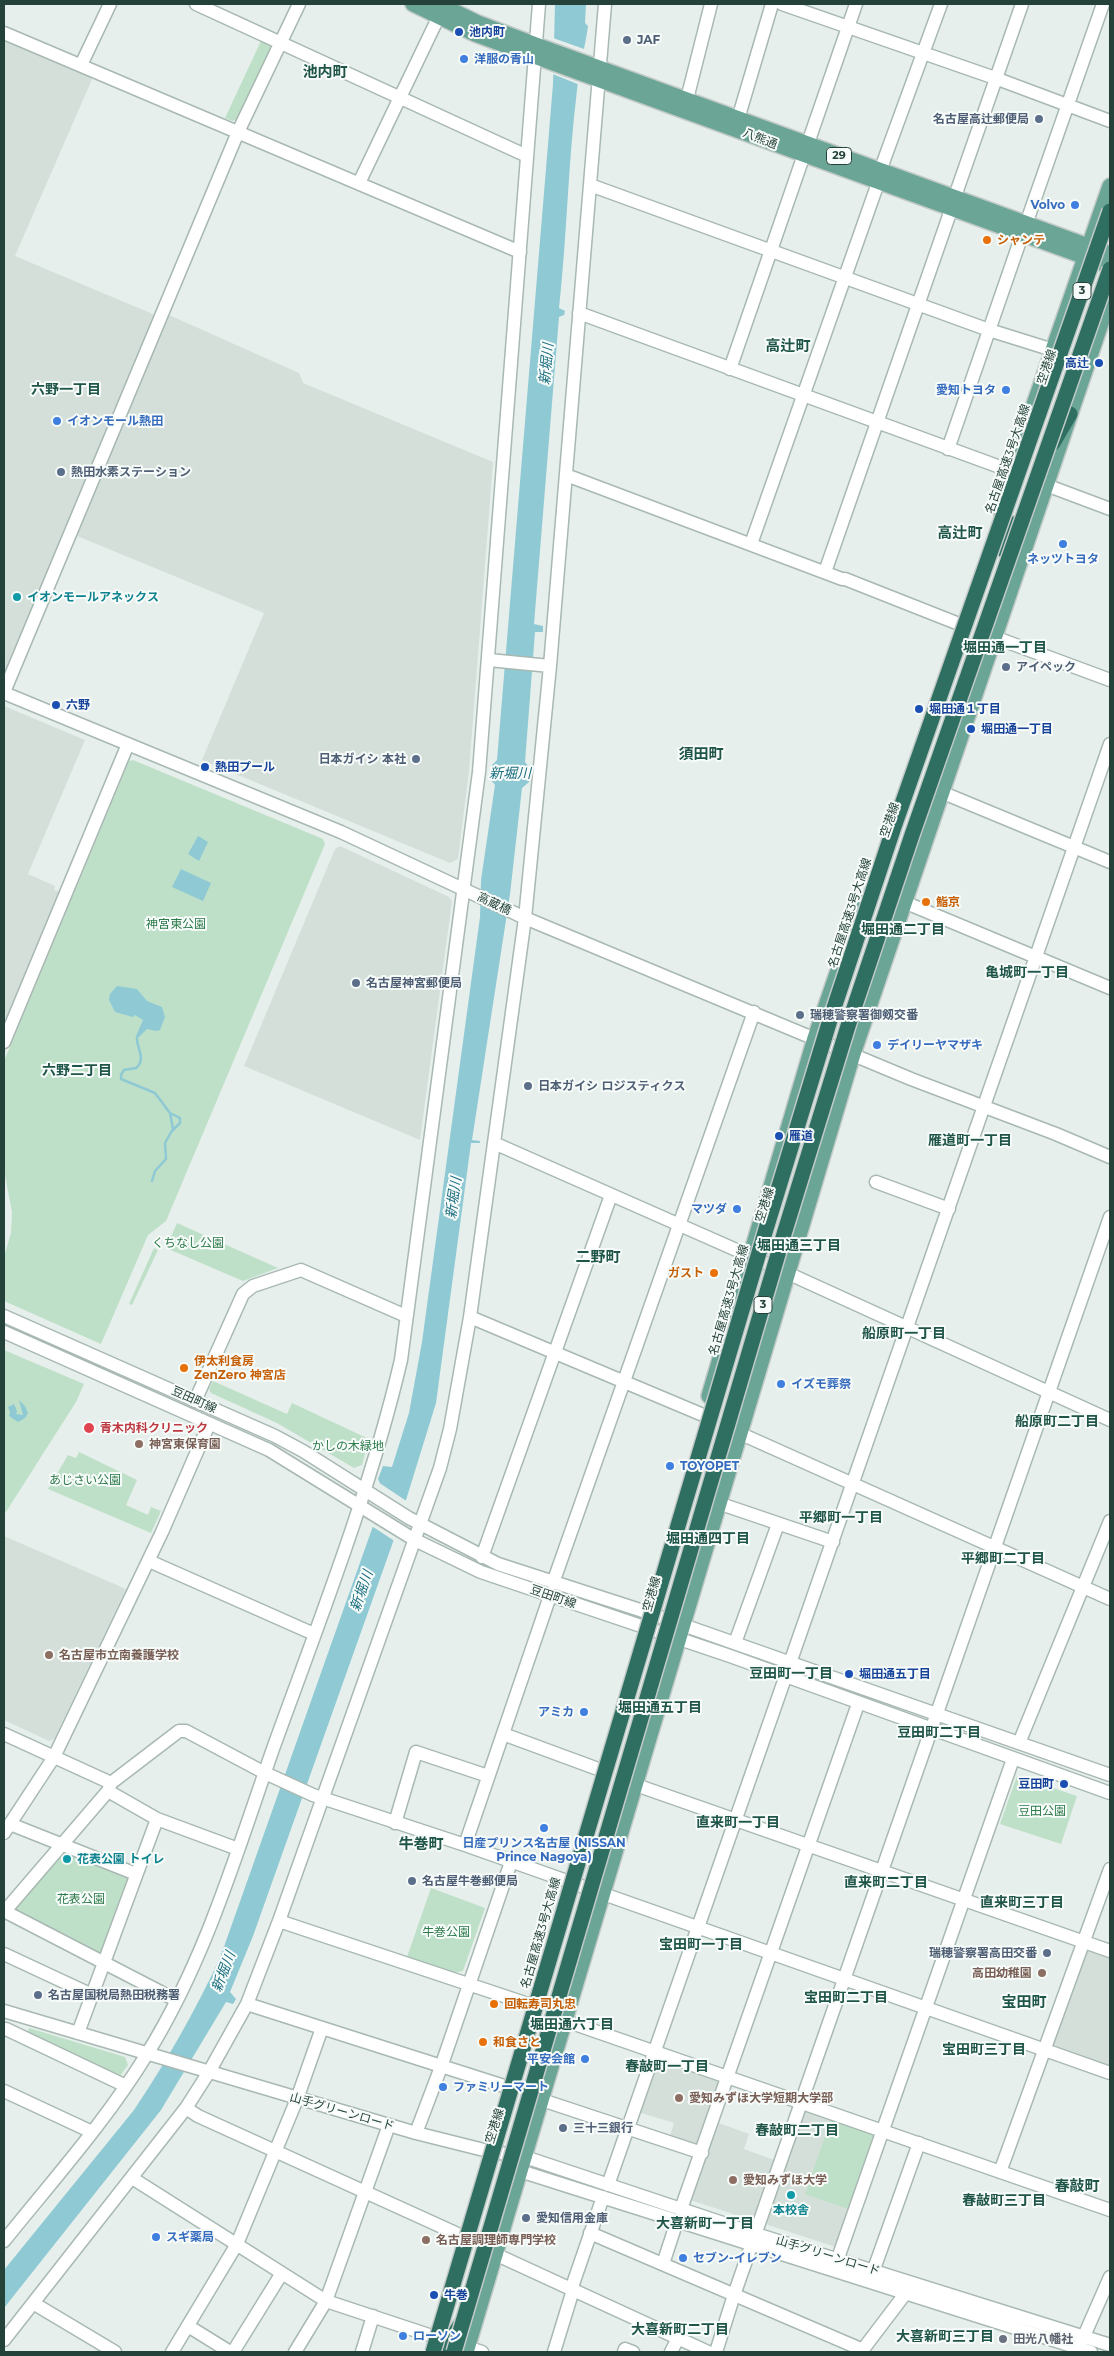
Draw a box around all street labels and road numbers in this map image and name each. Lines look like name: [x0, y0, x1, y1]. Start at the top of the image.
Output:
street label: 八熊通: [741, 126, 779, 152]
road number: 29: [826, 148, 852, 164]
road number: 3: [1073, 282, 1091, 300]
street label: 空港線: [1034, 348, 1060, 386]
street label: 名古屋高速3号大高線: [983, 402, 1033, 516]
street label: 空港線: [877, 801, 903, 839]
street label: 名古屋高速3号大高線: [825, 856, 875, 970]
street label: 高蔵橋: [475, 890, 513, 918]
street label: 空港線: [753, 1186, 777, 1224]
street label: 名古屋高速3号大高線: [706, 1243, 752, 1357]
road number: 3: [754, 1296, 772, 1314]
street label: 豆田町線: [169, 1384, 219, 1416]
street label: 空港線: [640, 1575, 664, 1613]
street label: 豆田町線: [528, 1582, 578, 1612]
street label: 名古屋高速3号大高線: [518, 1876, 564, 1990]
street label: 山手グリーンロード: [288, 2090, 396, 2134]
street label: 空港線: [483, 2107, 507, 2145]
street label: 山手グリーンロード: [774, 2233, 882, 2279]

